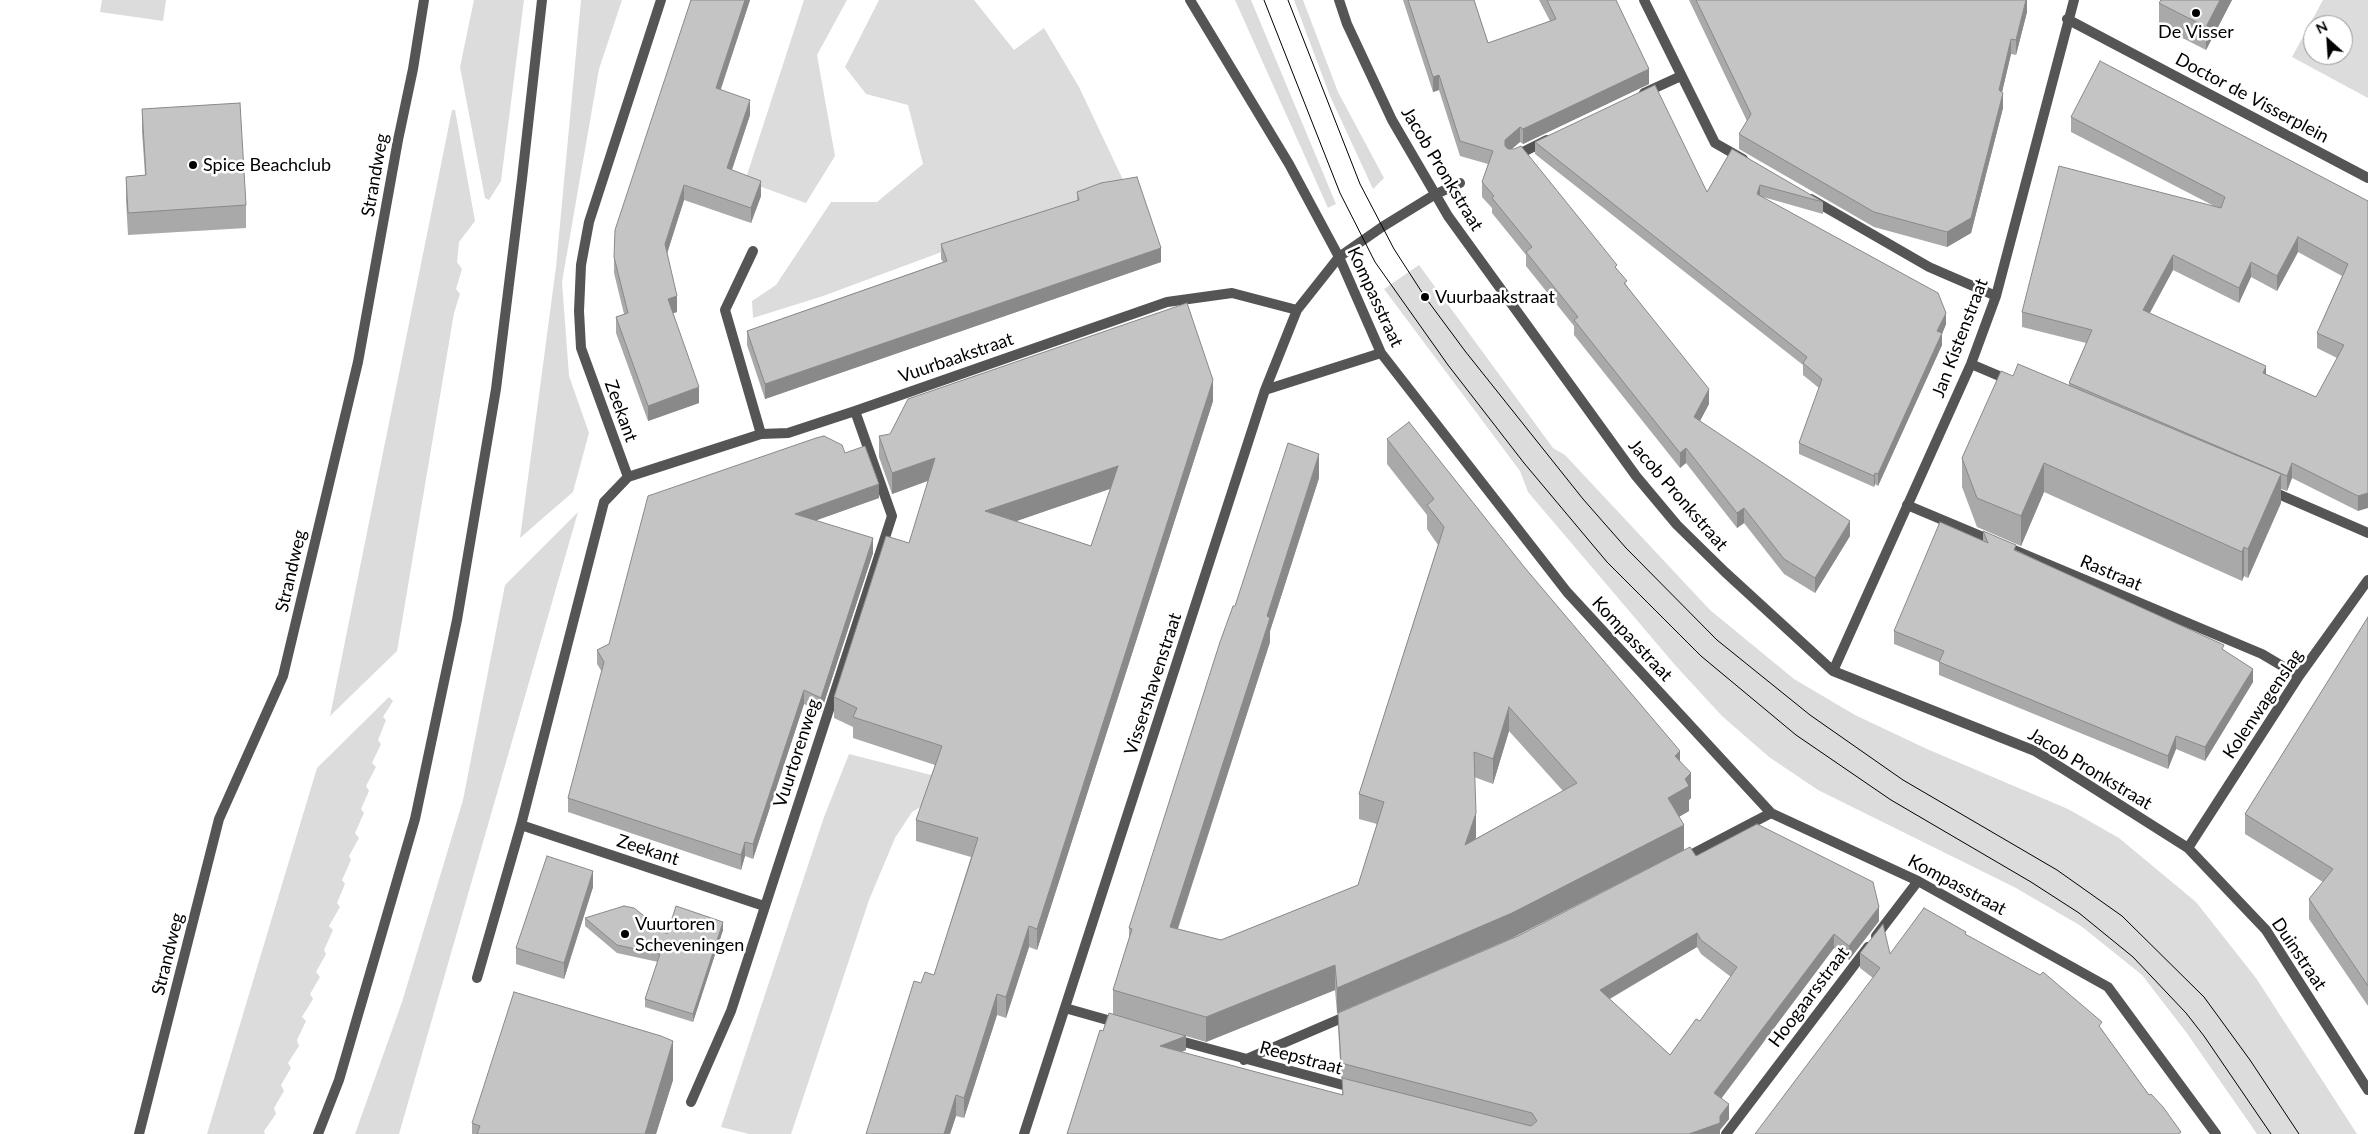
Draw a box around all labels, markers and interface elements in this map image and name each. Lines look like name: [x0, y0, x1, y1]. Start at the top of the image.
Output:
marker: De Visser: [2190, 7, 2202, 19]
north arrow: [2303, 15, 2353, 65]
text: N: [2313, 17, 2330, 37]
place label: De Visser: [2158, 21, 2234, 43]
street label: Doctor de Visserplein: [2172, 48, 2332, 148]
street label: Jacob Pronkstraat: [1397, 103, 1487, 235]
street label: Strandweg: [357, 132, 393, 218]
place label: Spice Beachclub: [203, 154, 331, 176]
marker: Spice Beachclub: [187, 159, 199, 171]
street label: Kompasstraat: [1342, 244, 1408, 350]
street label: Jan Kistenstraat: [1927, 275, 1993, 401]
place label: Vuurbaakstraat: [1435, 286, 1555, 308]
marker: Vuurbaakstraat: [1419, 291, 1431, 303]
street label: Vuurbaakstraat: [896, 328, 1016, 388]
street label: Zeekant: [600, 377, 642, 445]
street label: Jacob Pronkstraat: [1624, 435, 1732, 555]
street label: Strandweg: [271, 528, 311, 614]
street label: Rastraat: [2077, 550, 2145, 596]
street label: Kompasstraat: [1587, 592, 1677, 686]
street label: Vissershavenstraat: [1120, 610, 1186, 758]
street label: Kolenwagenslag: [2218, 645, 2308, 763]
street label: Vuurtorenweg: [769, 696, 825, 810]
street label: Jacob Pronkstraat: [2024, 724, 2156, 814]
street label: Zeekant: [614, 830, 682, 870]
street label: Kompasstraat: [1904, 850, 2010, 920]
street label: Strandweg: [147, 911, 189, 997]
place label: Vuurtoren Scheveningen: [635, 913, 744, 956]
street label: Duinstraat: [2267, 914, 2331, 994]
marker: Vuurtoren Scheveningen: [619, 928, 631, 940]
street label: Hoogaarsstraat: [1764, 942, 1854, 1052]
street label: Reepstraat: [1257, 1037, 1345, 1079]

